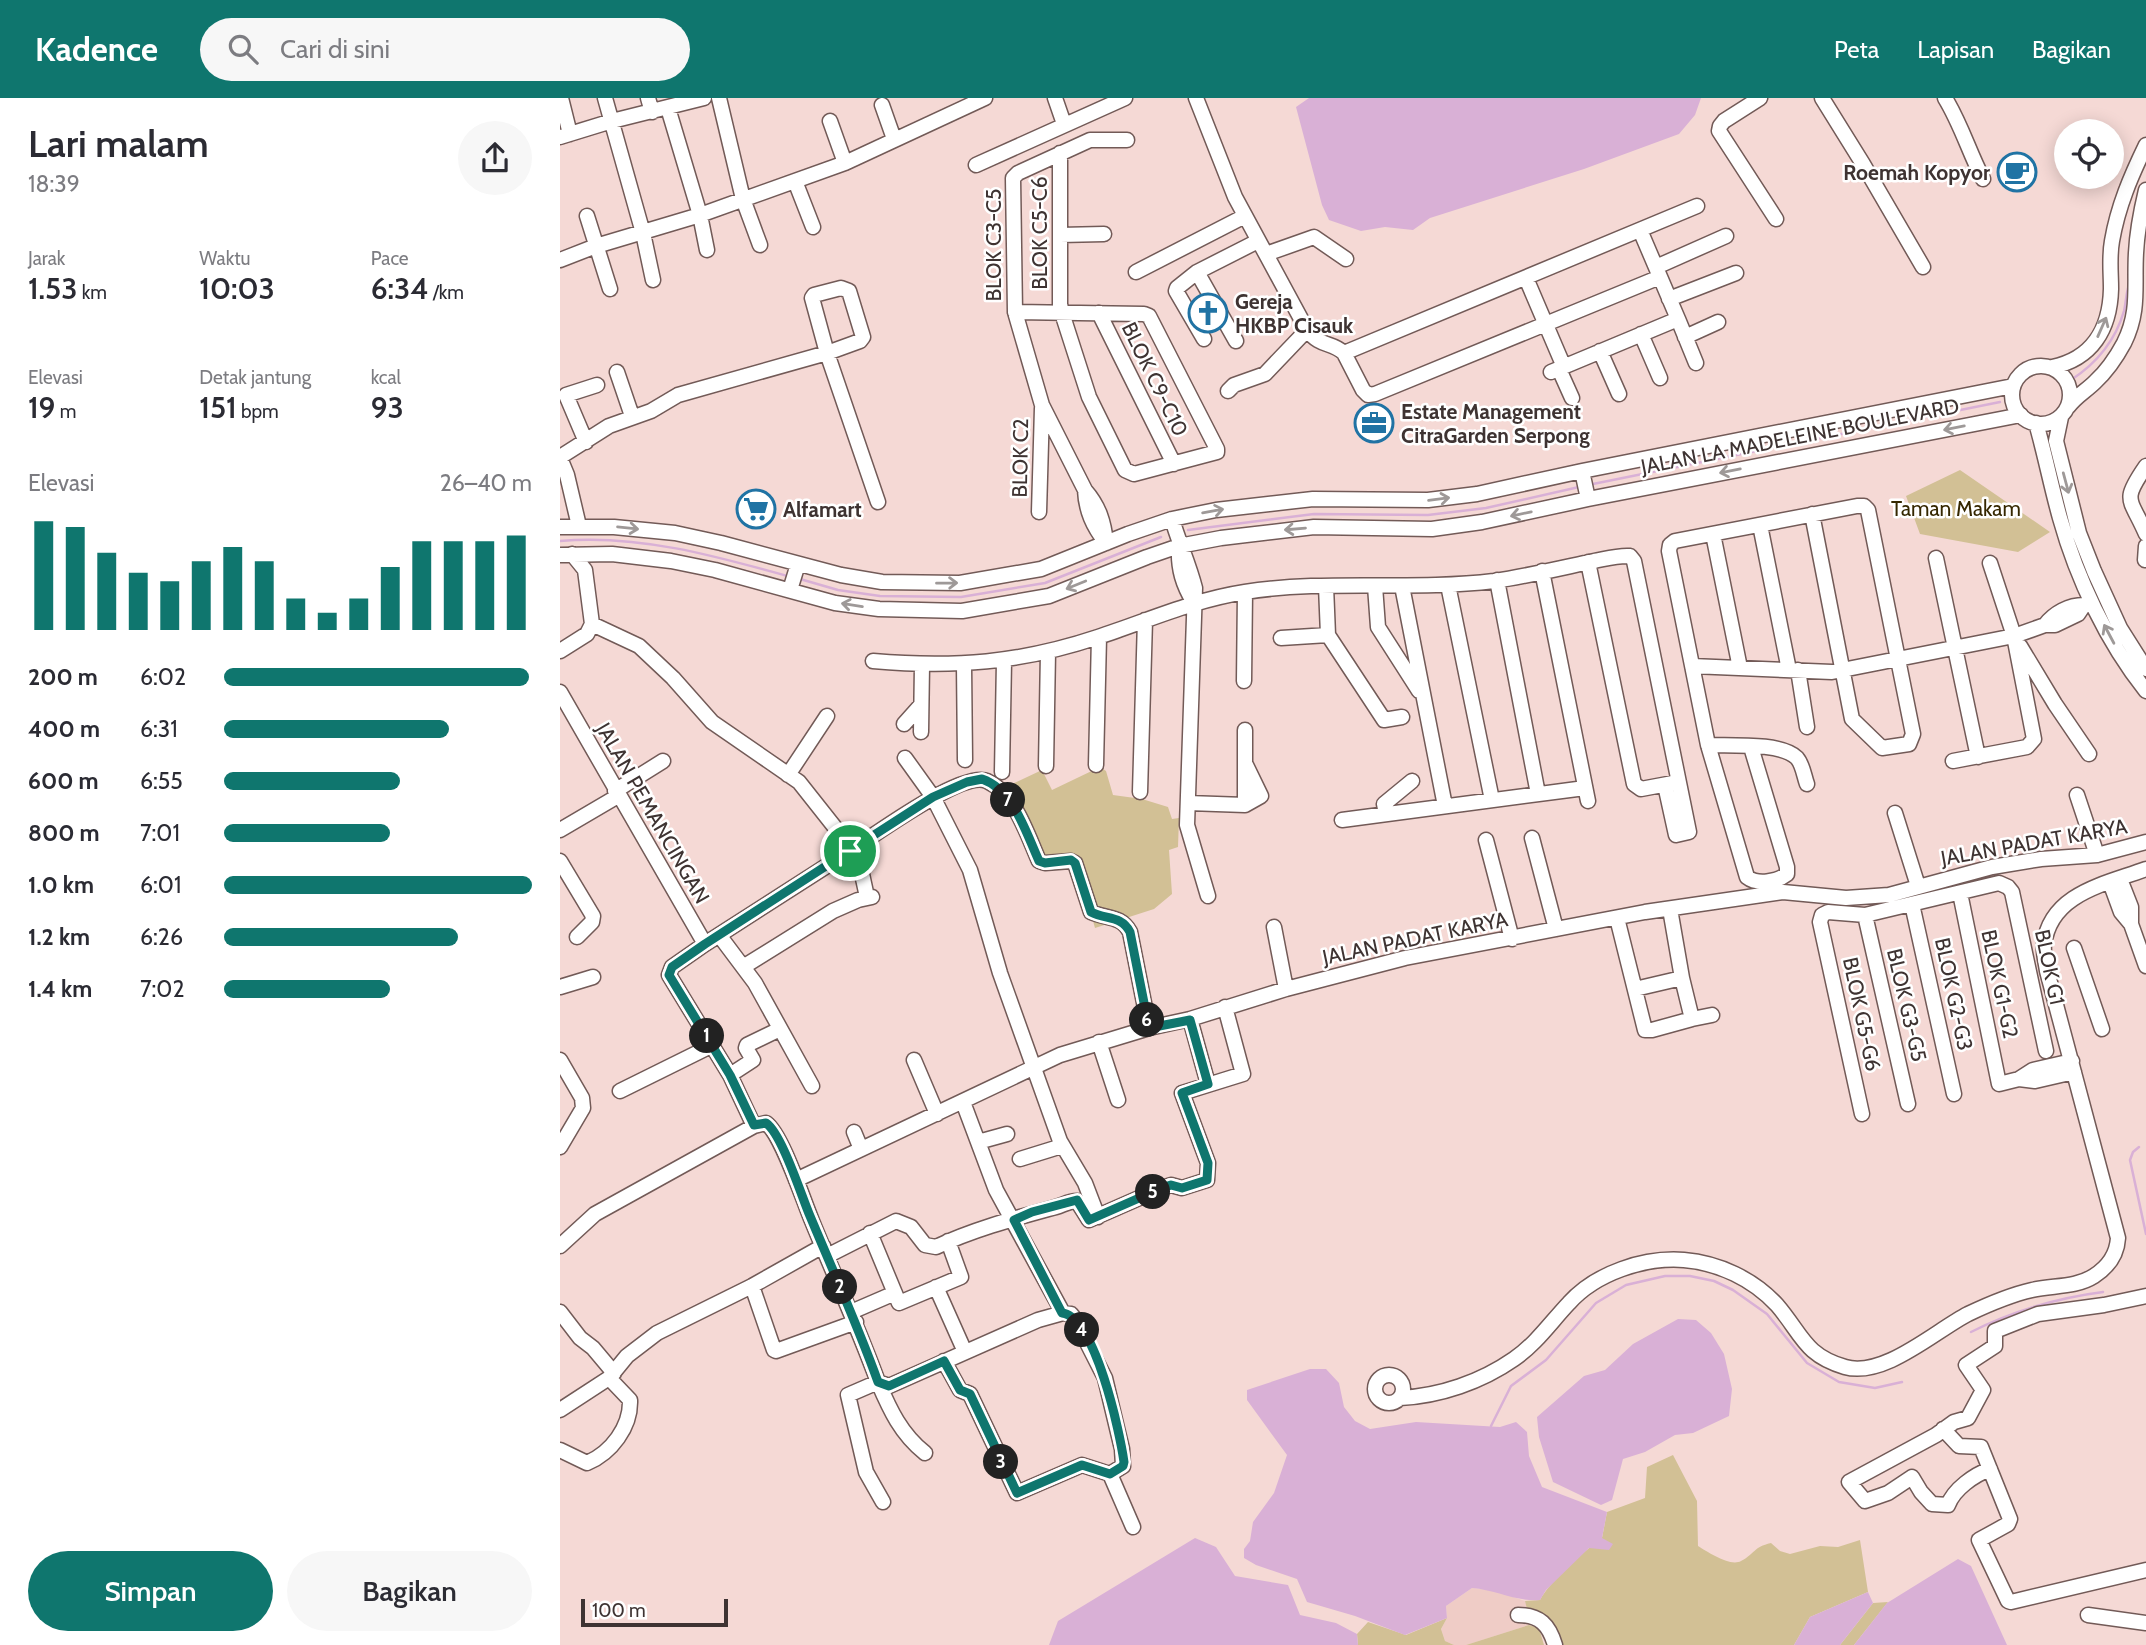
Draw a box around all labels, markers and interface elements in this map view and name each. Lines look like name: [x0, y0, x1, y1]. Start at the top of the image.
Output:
search box: [200, 18, 690, 81]
text: Kadence: [35, 29, 158, 69]
icon: search: [224, 30, 262, 68]
text: Cari di sini: [280, 33, 390, 65]
text: Peta: [1834, 35, 1879, 64]
text: Lapisan: [1917, 35, 1994, 64]
text: Bagikan: [2032, 35, 2111, 64]
map controls: [2054, 119, 2124, 189]
button: locate: [2054, 119, 2124, 189]
text: Lari malam: [28, 120, 209, 167]
button: share: [458, 121, 532, 195]
cafe icon: Roemah Kopyor: [1996, 151, 2038, 193]
place label: Roemah Kopyor: [1843, 160, 1990, 185]
text: 18:39: [28, 170, 80, 198]
street label: BLOK C5-C6: [1027, 176, 1052, 290]
street label: BLOK C3-C5: [981, 189, 1006, 301]
text: Jarak: [28, 247, 65, 270]
text: Waktu: [199, 247, 251, 270]
text: Pace: [371, 247, 409, 270]
text: 1.53: [28, 270, 77, 307]
text: 10:03: [199, 270, 275, 307]
text: 6:34: [371, 270, 428, 307]
text: km: [77, 281, 107, 304]
text: /km: [428, 281, 464, 304]
place label: Gereja HKBP Cisauk: [1235, 289, 1354, 338]
church icon: Gereja HKBP Cisauk: [1187, 292, 1229, 334]
one-way arrow: [2096, 316, 2109, 338]
street label: BLOK C9-C10: [1117, 318, 1193, 440]
text: Elevasi: [28, 366, 83, 389]
text: Detak jantung: [199, 366, 311, 389]
text: kcal: [371, 366, 401, 389]
text: 19: [28, 389, 56, 426]
text: 151: [199, 389, 237, 426]
text: 93: [371, 389, 404, 426]
street label: JALAN LA MADELEINE BOULEVARD: [1638, 393, 1961, 479]
place label: Estate Management CitraGarden Serpong: [1401, 399, 1590, 448]
text: m: [56, 400, 76, 423]
text: bpm: [237, 400, 279, 423]
office icon: Estate Management CitraGarden Serpong: [1353, 402, 1395, 444]
street label: BLOK C2: [1007, 418, 1033, 498]
one-way arrow: [1943, 422, 1966, 436]
one-way arrow: [1720, 465, 1742, 479]
text: Elevasi: [28, 469, 94, 497]
text: 26–40 m: [440, 469, 532, 497]
one-way arrow: [2060, 472, 2073, 494]
supermarket icon: Alfamart: [735, 488, 777, 530]
one-way arrow: [1428, 492, 1450, 505]
park label: Taman Makam: [1891, 496, 2021, 521]
place label: Alfamart: [783, 497, 862, 522]
one-way arrow: [1201, 504, 1224, 517]
one-way arrow: [1510, 507, 1533, 521]
one-way arrow: [616, 522, 639, 535]
one-way arrow: [1284, 523, 1307, 536]
one-way arrow: [936, 576, 959, 590]
one-way arrow: [1066, 579, 1087, 592]
one-way arrow: [842, 598, 864, 611]
one-way arrow: [2102, 624, 2115, 645]
text: 200 m: [28, 663, 98, 691]
text: 6:02: [140, 663, 186, 691]
text: 400 m: [28, 715, 100, 743]
text: 6:31: [140, 715, 178, 743]
street label: JALAN PEMANCINGAN: [591, 717, 715, 908]
text: 600 m: [28, 767, 99, 795]
text: 6:55: [140, 767, 183, 795]
pin: 7: [990, 782, 1026, 818]
text: 7: [1003, 788, 1012, 811]
street label: JALAN PADAT KARYA: [1938, 813, 2129, 871]
text: 800 m: [28, 819, 100, 847]
text: 7:01: [140, 819, 180, 847]
pin: [820, 821, 880, 881]
icon: arrive: [831, 832, 869, 870]
text: 1.0 km: [28, 871, 94, 899]
text: 6:01: [140, 871, 181, 899]
street label: JALAN PADAT KARYA: [1319, 906, 1510, 970]
text: 1.2 km: [28, 923, 90, 951]
text: 6:26: [140, 923, 183, 951]
street label: BLOK G1-G2: [1976, 927, 2024, 1041]
street label: BLOK G1: [2030, 927, 2070, 1007]
street label: BLOK G2-G3: [1930, 935, 1978, 1053]
street label: BLOK G3-G5: [1882, 946, 1932, 1064]
street label: BLOK G5-G6: [1838, 955, 1886, 1073]
text: 1.4 km: [28, 975, 92, 1003]
text: 7:02: [140, 975, 184, 1003]
pin: 6: [1130, 1002, 1164, 1038]
text: 6: [1141, 1008, 1152, 1031]
pin: 1: [690, 1018, 724, 1054]
text: 1: [703, 1024, 710, 1047]
pin: 5: [1136, 1174, 1170, 1210]
text: 5: [1147, 1180, 1158, 1203]
pin: 2: [822, 1270, 858, 1304]
text: 2: [834, 1275, 845, 1298]
pin: 4: [1064, 1312, 1100, 1348]
text: 4: [1076, 1318, 1087, 1341]
pin: 3: [984, 1444, 1018, 1480]
text: 3: [995, 1450, 1006, 1473]
button: Simpan: [28, 1551, 273, 1631]
button: Bagikan: [287, 1551, 532, 1631]
scale bar: [581, 1596, 728, 1628]
text: 100 m: [592, 1599, 646, 1622]

